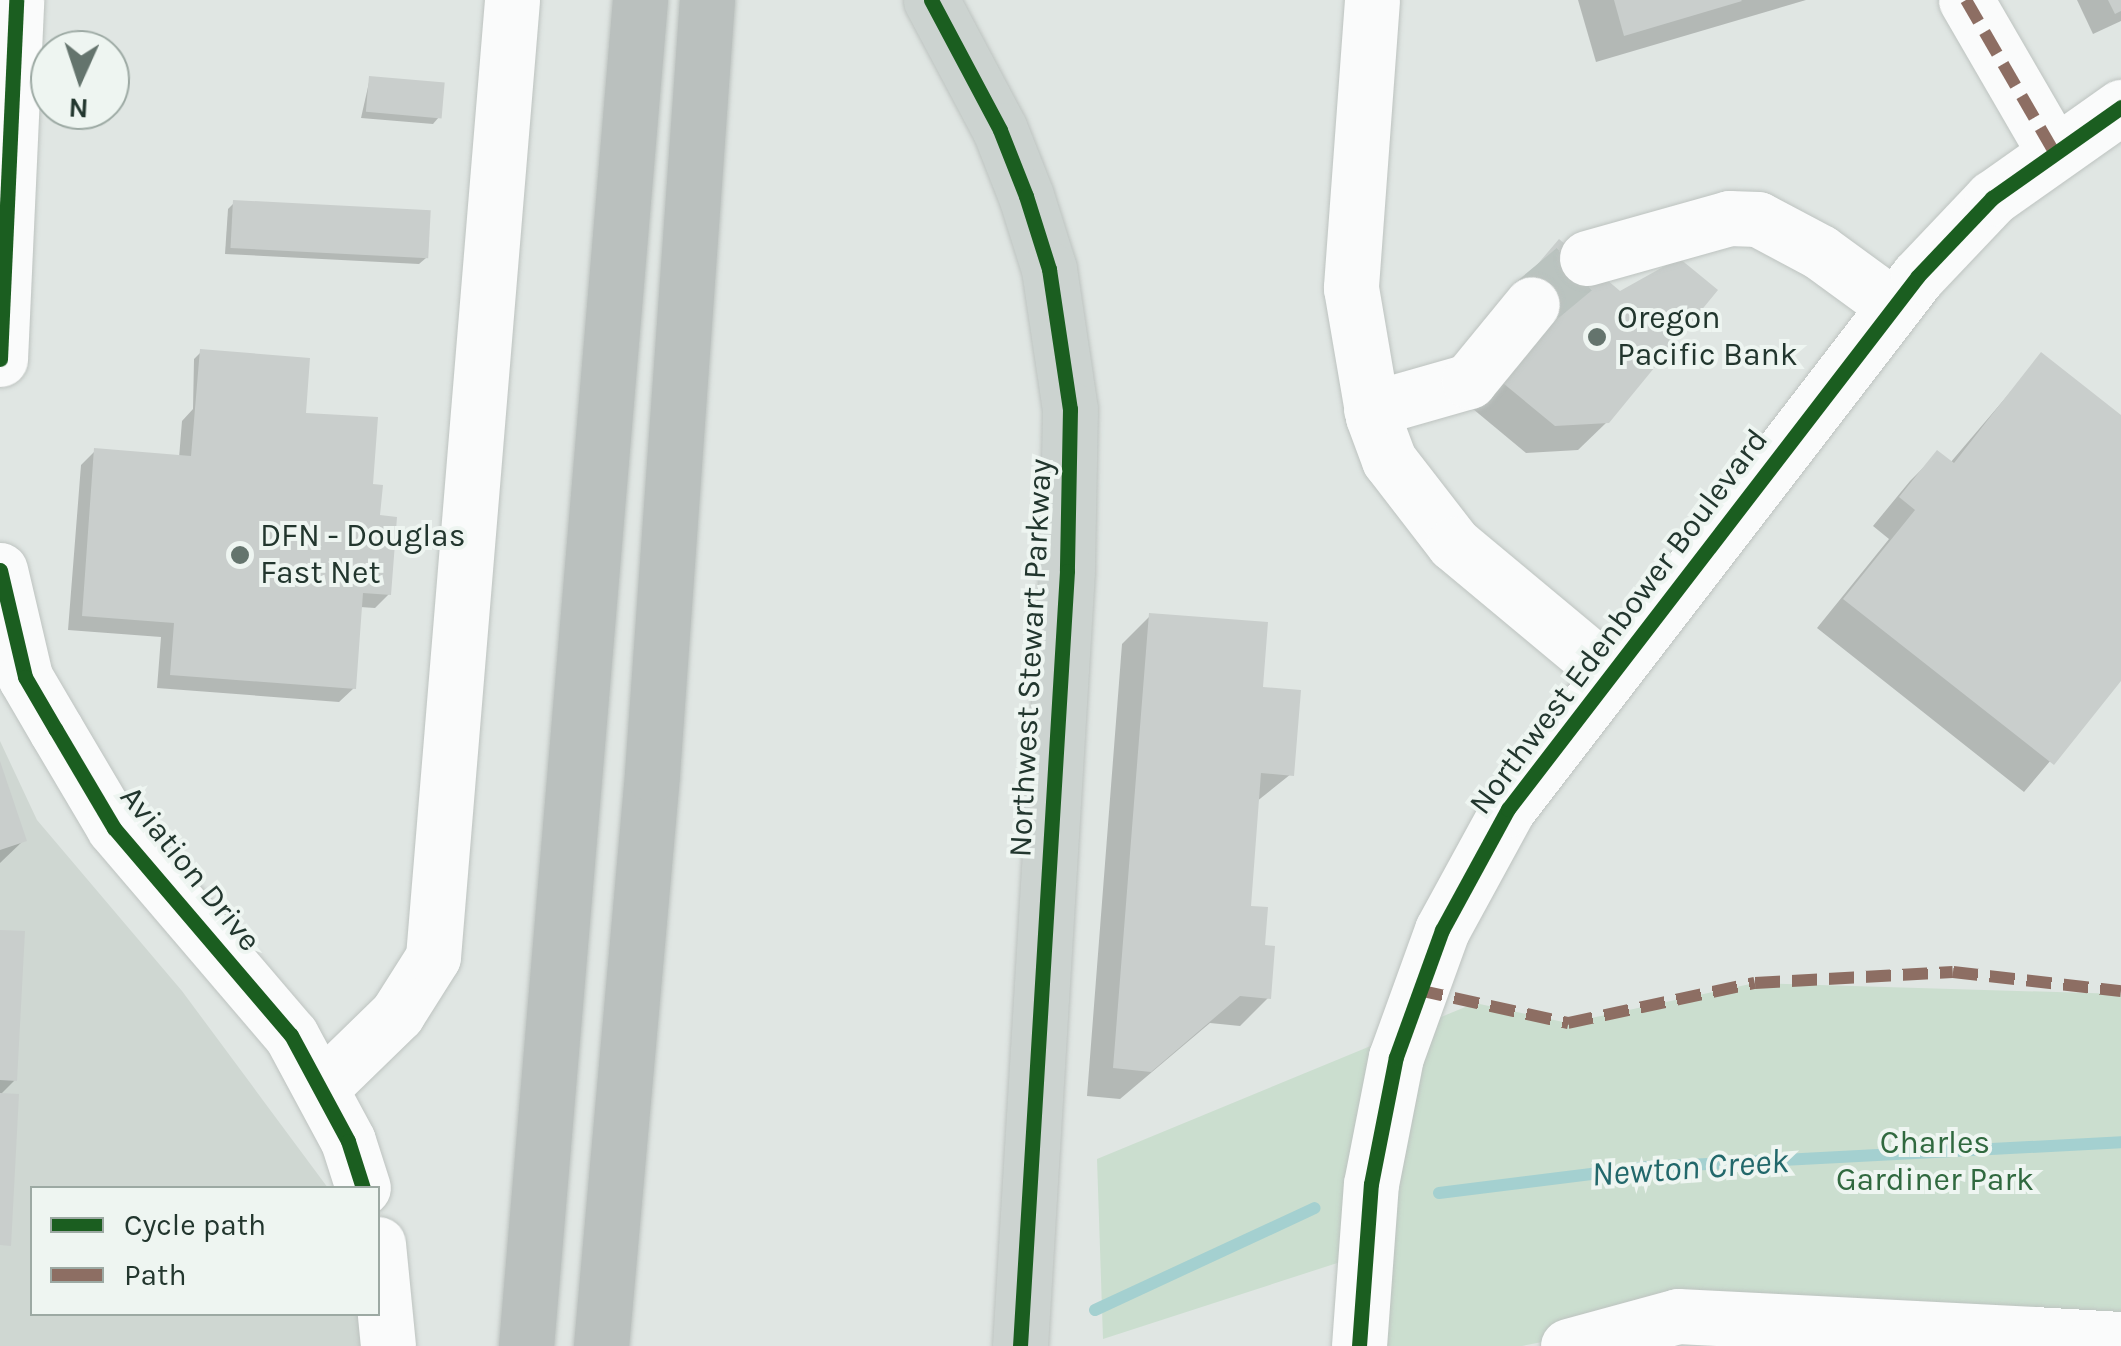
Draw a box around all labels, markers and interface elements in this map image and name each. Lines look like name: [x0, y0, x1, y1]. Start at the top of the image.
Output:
north arrow: [30, 30, 130, 130]
text: N: [68, 91, 89, 125]
place label: Oregon Pacific Bank: [1617, 300, 1798, 375]
marker: Oregon Pacific Bank: [1586, 326, 1608, 348]
street label: Northwest Edenbower Boulevard: [1461, 422, 1777, 822]
street label: Northwest Stewart Parkway: [1001, 458, 1061, 858]
place label: DFN - Douglas Fast Net: [260, 518, 466, 593]
marker: DFN - Douglas Fast Net: [229, 544, 251, 566]
street label: Aviation Drive: [112, 779, 268, 959]
park label: Charles Gardiner Park: [1836, 1125, 2034, 1200]
water label: Newton Creek: [1590, 1140, 1790, 1196]
legend: [30, 1186, 380, 1316]
text: Cycle path: [124, 1207, 266, 1243]
text: Path: [124, 1257, 187, 1293]

